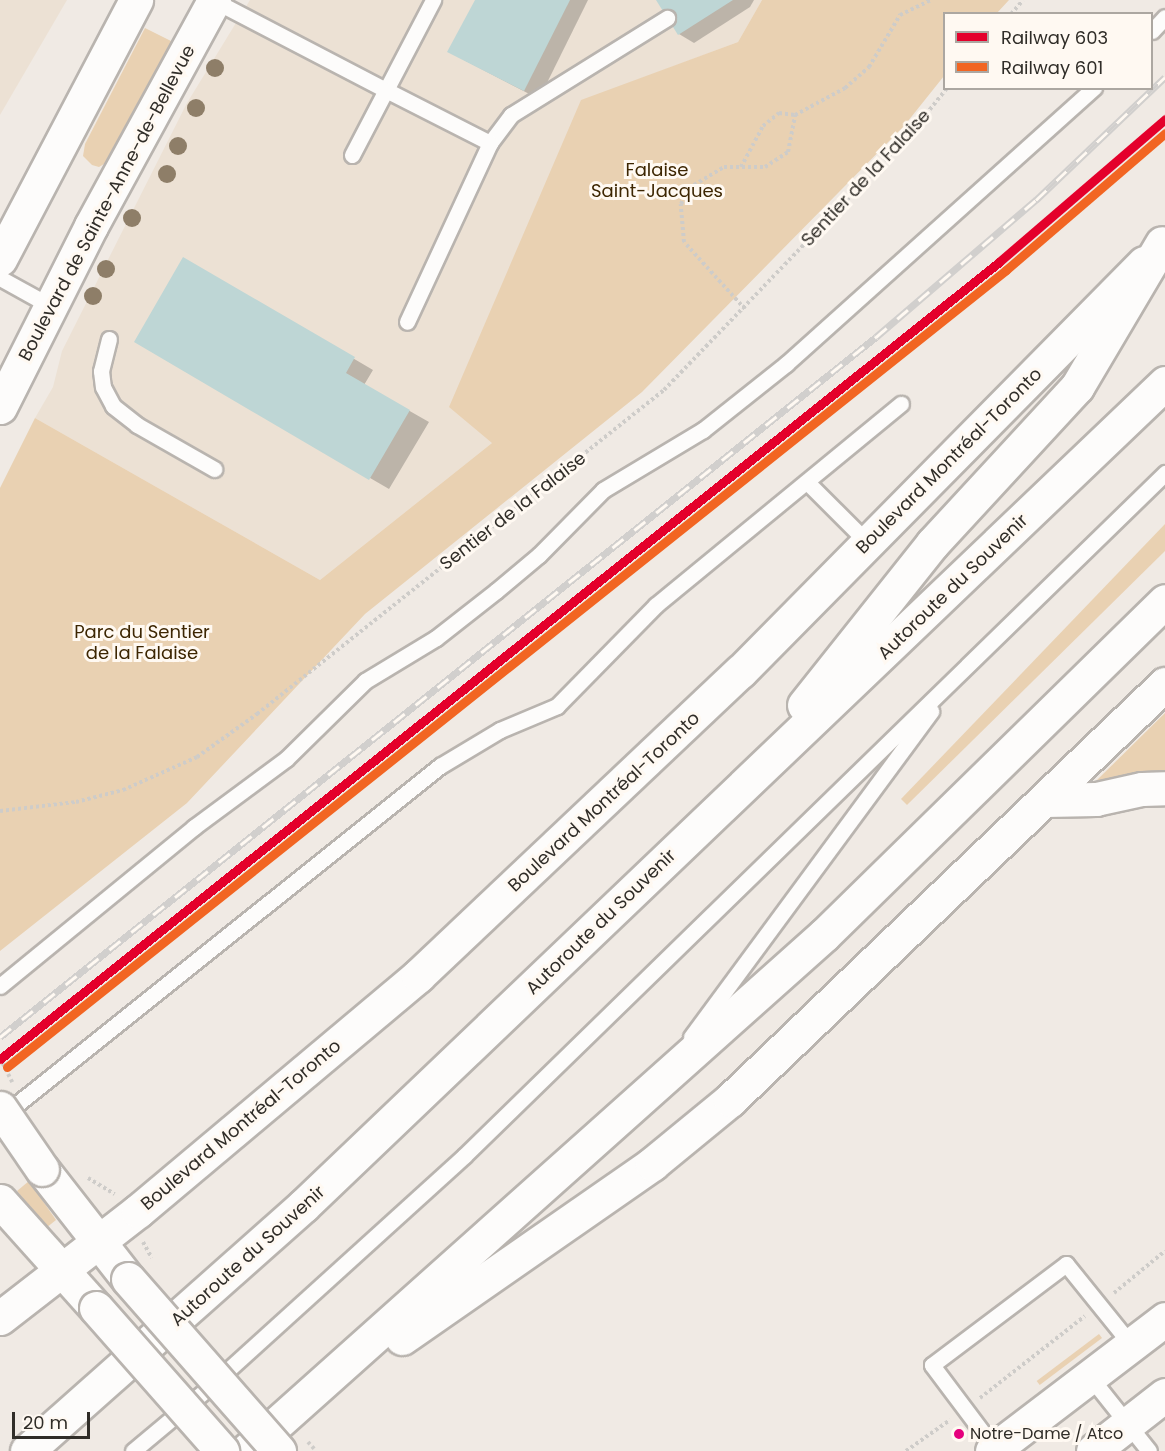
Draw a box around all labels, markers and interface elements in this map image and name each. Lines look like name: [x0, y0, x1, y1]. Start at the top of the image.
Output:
legend: [943, 12, 1153, 90]
text: Railway 603: [1001, 25, 1108, 50]
street label: Boulevard de Sainte-Anne-de-Bellevue: [14, 41, 200, 365]
text: Railway 601: [1001, 55, 1103, 80]
street label: Sentier de la Falaise: [797, 105, 935, 251]
park label: Falaise Saint-Jacques: [591, 160, 723, 202]
street label: Boulevard Montréal-Toronto: [851, 363, 1047, 559]
street label: Sentier de la Falaise: [436, 447, 590, 575]
street label: Autoroute du Souvenir: [874, 510, 1032, 664]
park label: Parc du Sentier de la Falaise: [74, 622, 210, 664]
street label: Boulevard Montréal-Toronto: [504, 707, 704, 897]
street label: Autoroute du Souvenir: [522, 845, 680, 999]
street label: Boulevard Montréal-Toronto: [137, 1035, 345, 1215]
street label: Autoroute du Souvenir: [166, 1181, 330, 1331]
scale bar: [15, 1400, 93, 1438]
text: 20 m: [23, 1410, 68, 1435]
place label: Notre-Dame / Atco: [970, 1424, 1123, 1444]
marker: Notre-Dame / Atco: [953, 1428, 965, 1440]

